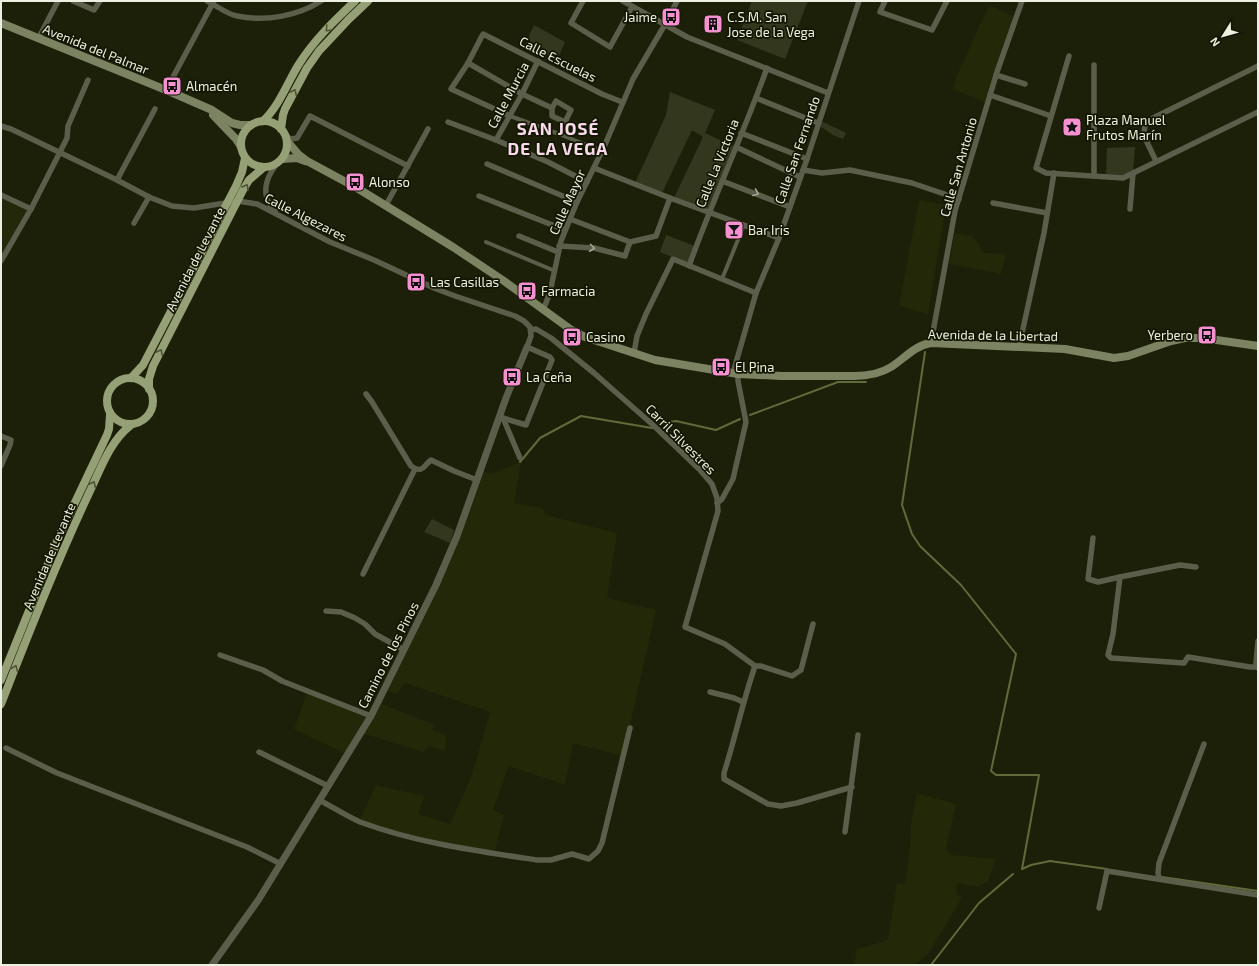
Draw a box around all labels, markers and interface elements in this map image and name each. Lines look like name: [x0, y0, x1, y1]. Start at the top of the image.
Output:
bus stop icon: Jaime: [660, 6, 682, 28]
place label: Jaime: [624, 9, 657, 25]
place label: C.S.M. San Jose de la Vega: [727, 9, 815, 40]
building icon: C.S.M. San Jose de la Vega: [702, 13, 724, 35]
north arrow: [1203, 16, 1243, 56]
street label: Avenida del Palmar: [41, 20, 151, 78]
one-way arrow: [325, 24, 332, 32]
street label: Calle Escuelas: [517, 33, 599, 85]
text: N: [1207, 35, 1222, 49]
street label: Calle Murcia: [484, 59, 532, 131]
bus stop icon: Almacén: [161, 75, 183, 97]
place label: Almacén: [186, 78, 237, 94]
one-way arrow: [289, 89, 296, 96]
street label: Calle San Fernando: [771, 94, 823, 206]
place label: Plaza Manuel Frutos Marín: [1086, 112, 1166, 143]
street label: Calle San Antonio: [936, 115, 980, 219]
street label: Calle La Victoria: [692, 116, 742, 210]
place icon: Plaza Manuel Frutos Marín: [1061, 116, 1083, 138]
district label: SAN JOSÉ DE LA VEGA: [508, 118, 608, 158]
street label: Calle Mayor: [545, 167, 589, 237]
bus stop icon: Alonso: [344, 171, 366, 193]
place label: Alonso: [369, 174, 410, 190]
one-way arrow: [241, 183, 248, 191]
street label: Calle Algezares: [262, 189, 350, 245]
one-way arrow: [753, 189, 760, 197]
street label: Avenida de Levante: [162, 204, 228, 314]
bar icon: Bar Iris: [723, 219, 745, 241]
place label: Bar Iris: [748, 222, 789, 238]
one-way arrow: [589, 243, 596, 252]
bus stop icon: Las Casillas: [405, 271, 427, 293]
place label: Las Casillas: [430, 274, 499, 290]
bus stop icon: Farmacia: [516, 280, 538, 302]
place label: Farmacia: [541, 283, 595, 299]
bus stop icon: Yerbero: [1196, 324, 1218, 346]
bus stop icon: Casino: [561, 326, 583, 348]
street label: Avenida de la Libertad: [928, 326, 1058, 344]
place label: Yerbero: [1147, 327, 1193, 343]
place label: Casino: [586, 329, 625, 345]
one-way arrow: [156, 349, 163, 356]
bus stop icon: El Pina: [710, 356, 732, 378]
place label: El Pina: [735, 359, 774, 375]
bus stop icon: La Ceña: [501, 366, 523, 388]
place label: La Ceña: [526, 369, 572, 385]
street label: Carril Silvestres: [643, 401, 719, 477]
one-way arrow: [88, 481, 96, 488]
street label: Avenida de Levante: [19, 500, 79, 612]
street label: Camino de los Pinos: [354, 599, 422, 711]
one-way arrow: [11, 665, 19, 672]

